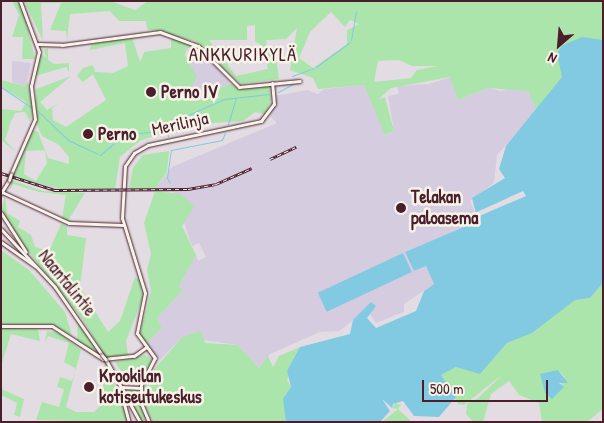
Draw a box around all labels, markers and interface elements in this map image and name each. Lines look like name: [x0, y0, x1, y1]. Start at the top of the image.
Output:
north arrow: [534, 20, 584, 70]
district label: ANKKURIKYLÄ: [187, 44, 299, 66]
text: N: [544, 49, 560, 69]
place label: Perno IV: [161, 81, 218, 103]
marker: Perno IV: [145, 86, 157, 98]
street label: Merilinja: [150, 108, 210, 140]
place label: Perno: [98, 123, 136, 145]
marker: Perno: [82, 128, 94, 140]
place label: Telakan paloasema: [411, 187, 478, 230]
marker: Telakan paloasema: [395, 202, 407, 214]
street label: Naantalintie: [34, 245, 100, 321]
place label: Krookilan kotiseutukeskus: [99, 366, 202, 408]
scale bar: [424, 370, 550, 402]
text: 500 m: [430, 378, 463, 399]
marker: Krookilan kotiseutukeskus: [83, 381, 95, 393]

